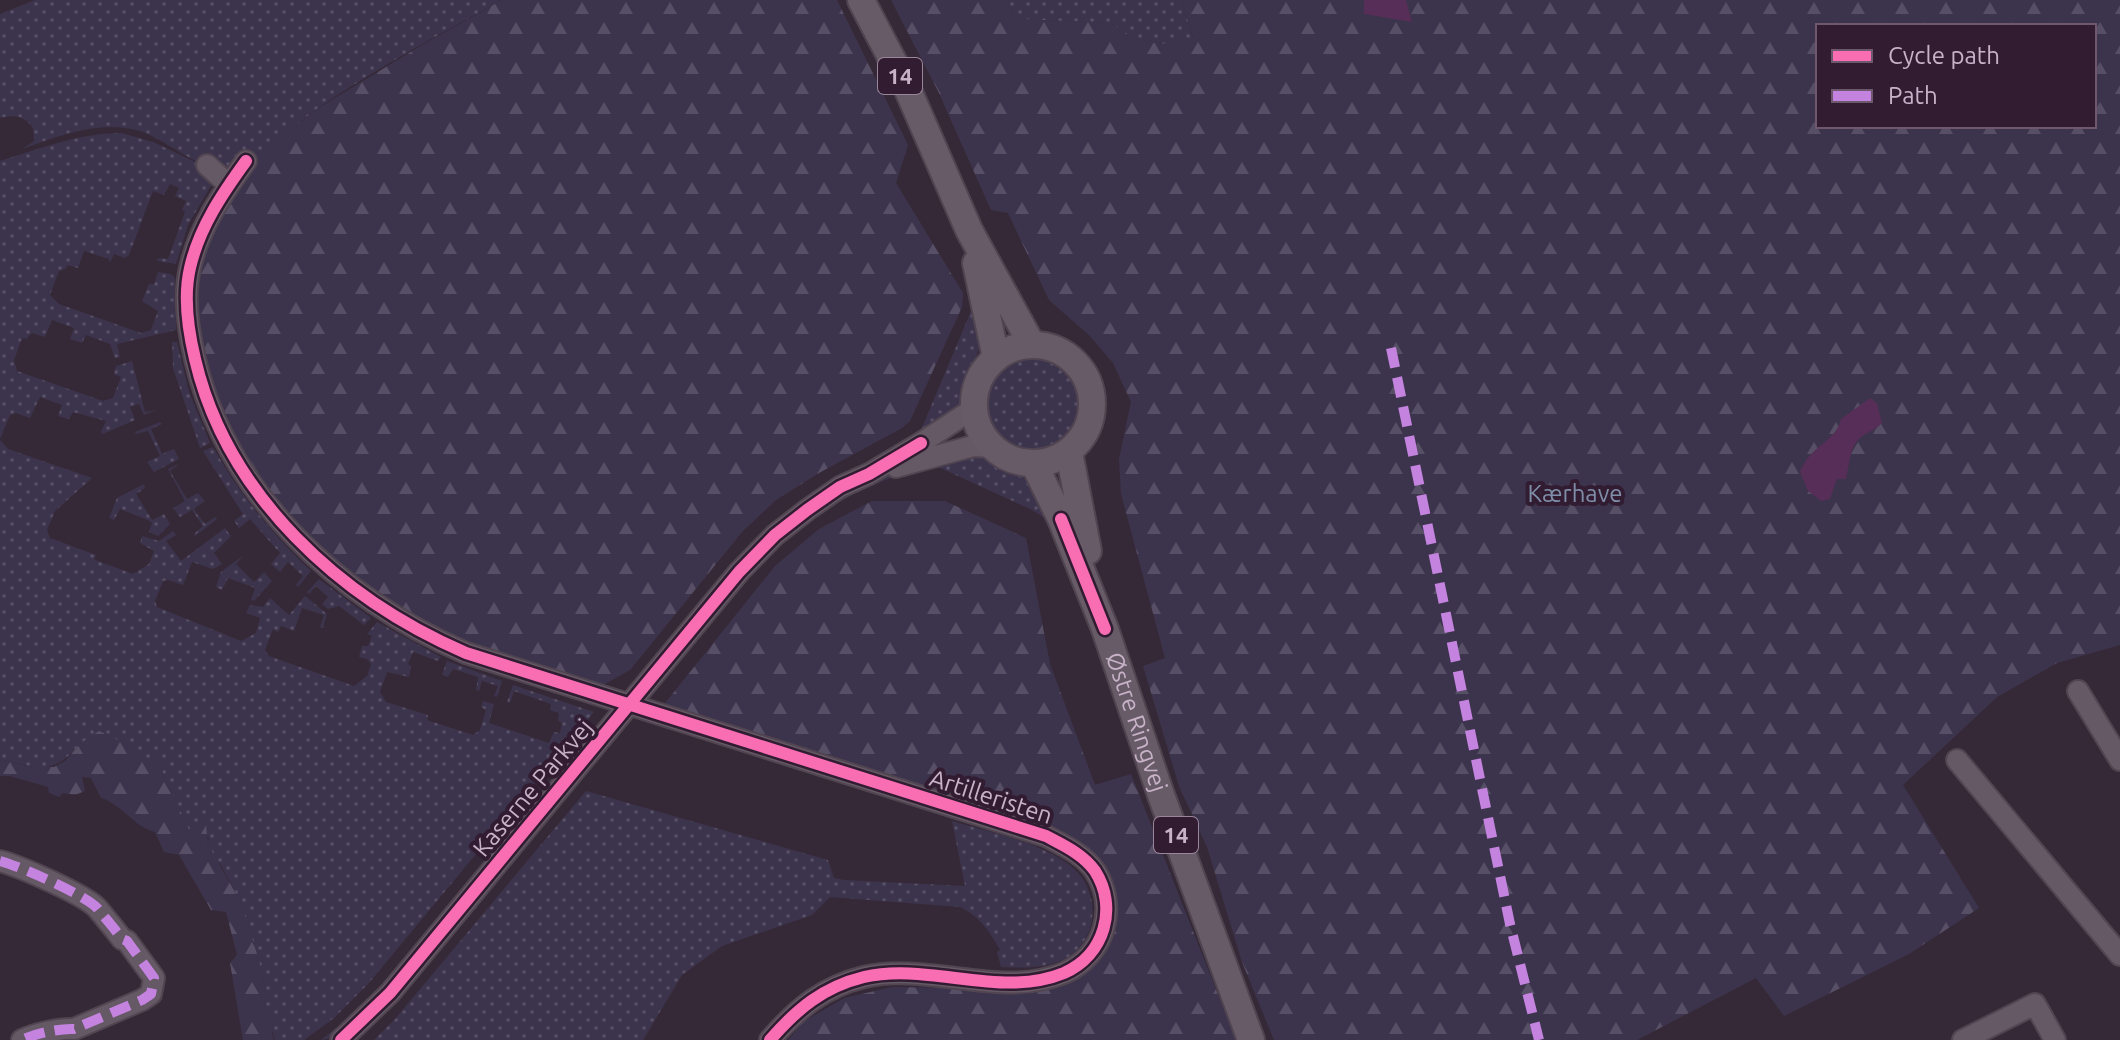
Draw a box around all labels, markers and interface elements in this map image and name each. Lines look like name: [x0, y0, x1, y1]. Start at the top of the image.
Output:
legend: [1816, 24, 2096, 128]
text: Cycle path: [1888, 42, 2000, 69]
road number: 14: [878, 58, 922, 94]
text: Path: [1888, 82, 1938, 109]
park label: Kærhave: [1527, 480, 1623, 507]
street label: Østre Ringvej: [1101, 649, 1173, 795]
street label: Kaserne Parkvej: [467, 714, 598, 862]
street label: Artilleristen: [926, 764, 1056, 829]
road number: 14: [1154, 817, 1198, 853]

